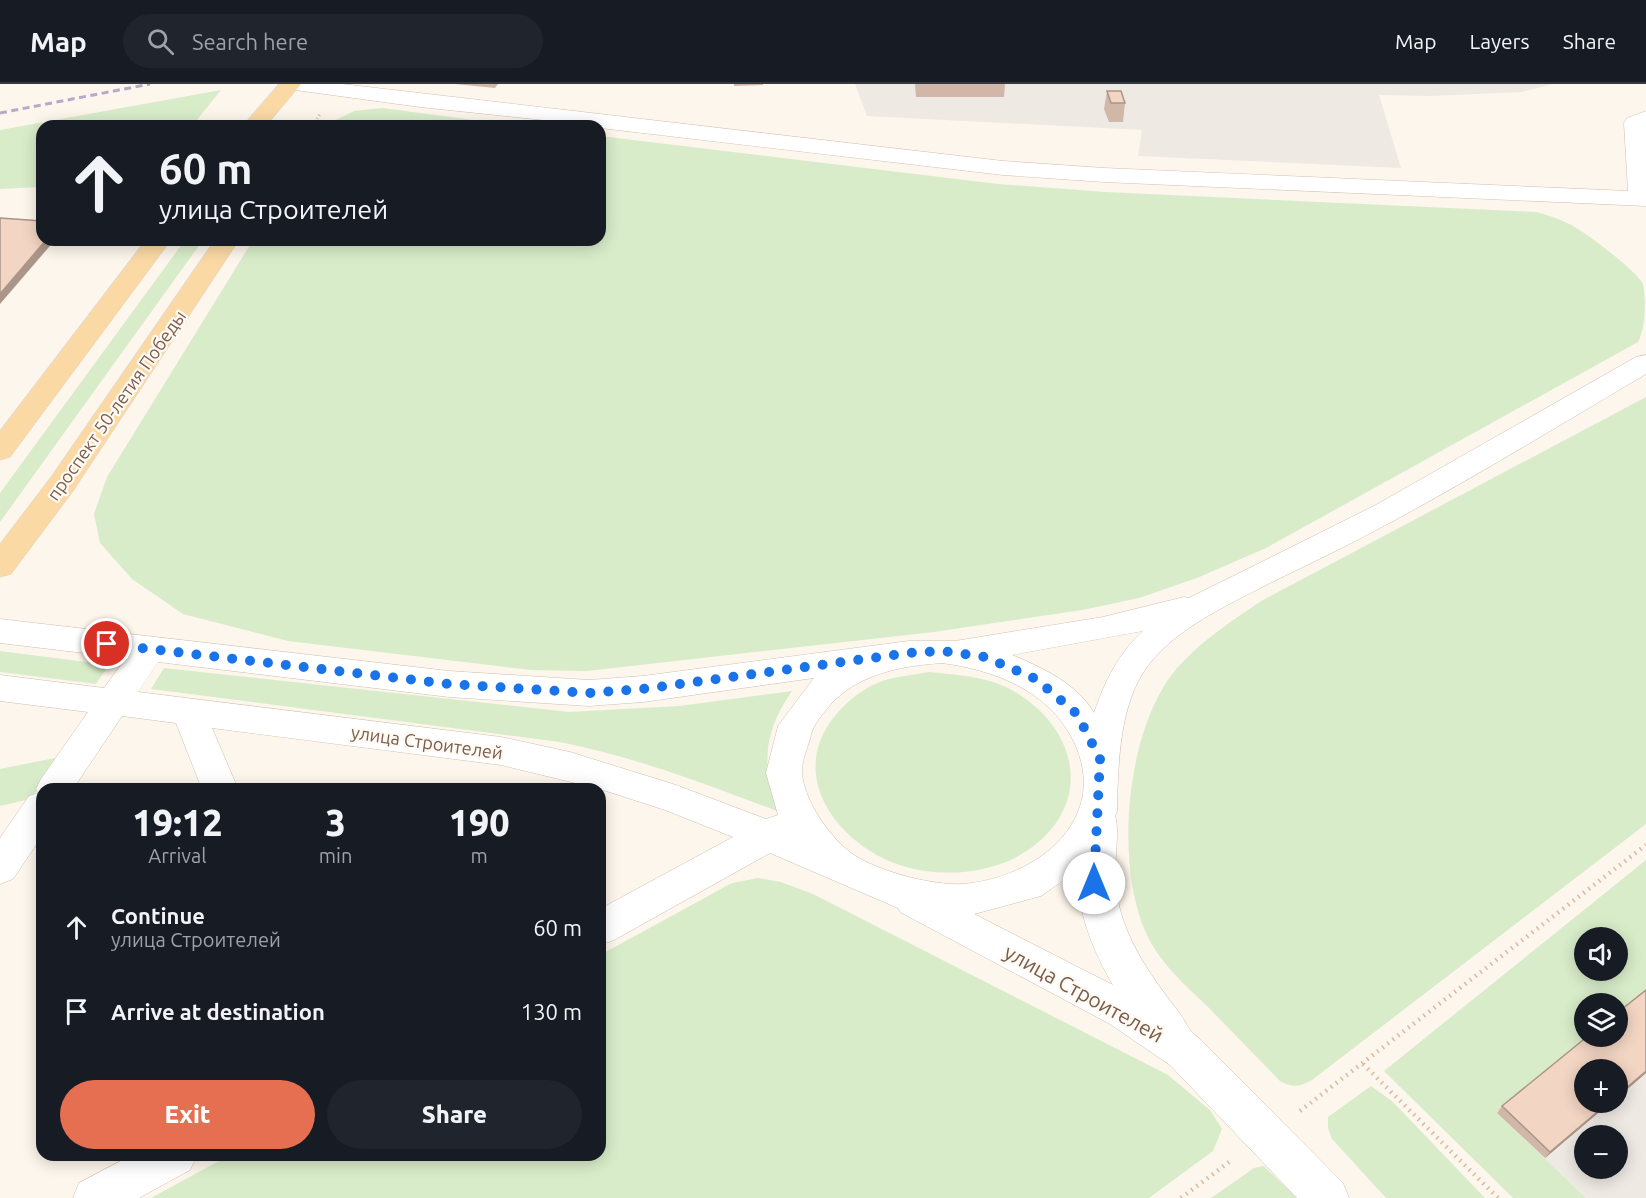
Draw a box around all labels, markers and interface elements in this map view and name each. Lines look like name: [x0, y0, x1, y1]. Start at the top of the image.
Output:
search box: [123, 14, 543, 68]
icon: search: [144, 25, 177, 58]
text: Map: [30, 26, 87, 57]
text: Search here: [192, 29, 308, 54]
text: Map: [1395, 29, 1436, 53]
text: Layers: [1469, 29, 1530, 53]
text: Share: [1563, 29, 1616, 53]
icon: ahead: [60, 144, 138, 222]
text: 60 m: [159, 145, 253, 192]
text: улица Строителей: [159, 194, 388, 224]
street label: проспект 50-летия Победы: [43, 306, 189, 504]
pin: [81, 618, 132, 669]
icon: arrive: [90, 627, 123, 660]
street label: улица Строителей: [350, 721, 504, 763]
text: 19:12: [132, 802, 222, 843]
text: 3: [325, 802, 346, 843]
text: 190: [449, 802, 510, 843]
text: Arrival: [148, 844, 207, 867]
text: min: [319, 844, 352, 867]
text: m: [471, 844, 488, 867]
position arrow: [1062, 851, 1126, 915]
text: Continue: [111, 903, 205, 928]
icon: ahead: [60, 911, 93, 944]
text: 60 m: [533, 915, 582, 940]
map controls: [1574, 927, 1628, 1179]
button: sound: [1574, 927, 1628, 981]
text: улица Строителей: [111, 928, 281, 951]
street label: улица Строителей: [1000, 939, 1168, 1047]
button: layers: [1574, 993, 1628, 1047]
icon: arrive: [60, 995, 93, 1028]
text: Arrive at destination: [111, 999, 325, 1024]
text: 130 m: [521, 999, 582, 1024]
button: +: [1574, 1059, 1628, 1113]
button: Exit: [60, 1080, 315, 1149]
button: Share: [327, 1080, 582, 1149]
button: −: [1574, 1125, 1628, 1179]

